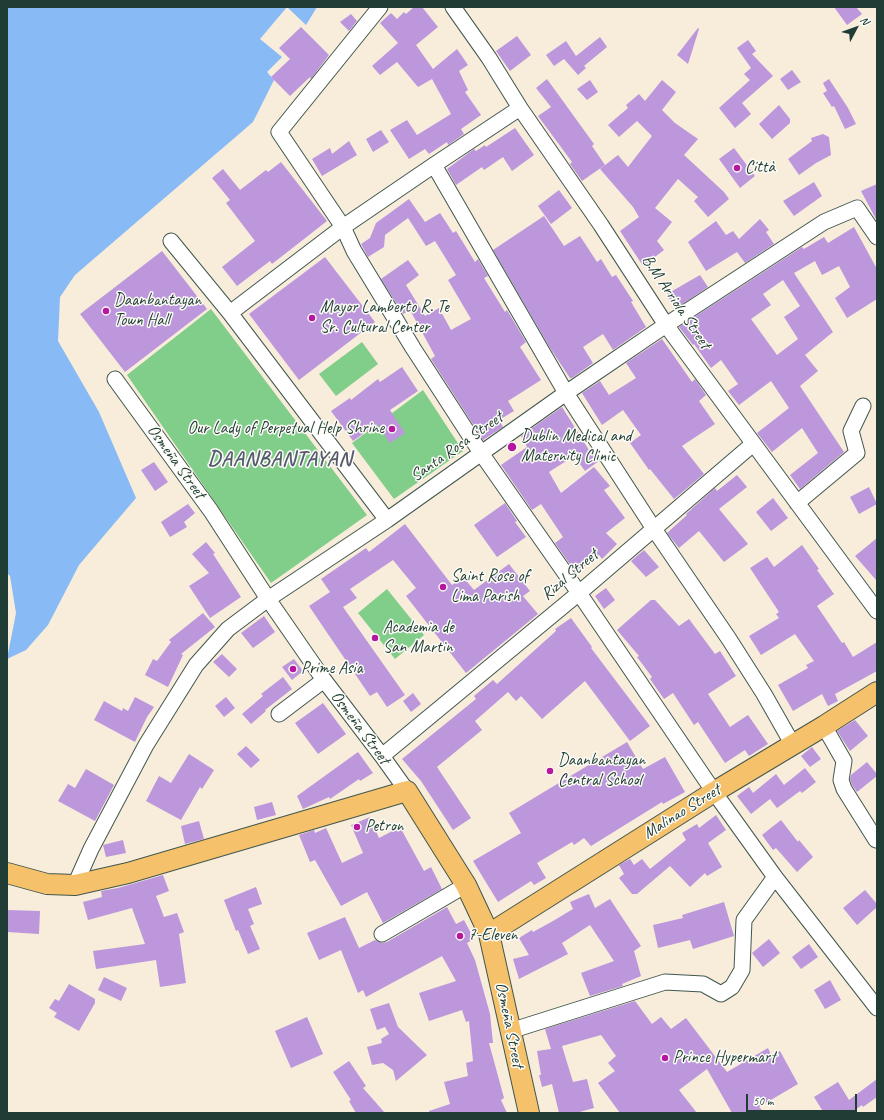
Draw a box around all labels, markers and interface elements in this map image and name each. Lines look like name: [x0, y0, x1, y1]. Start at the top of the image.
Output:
north arrow: [836, 8, 876, 48]
text: N: [858, 13, 873, 27]
place label: Città: [745, 158, 775, 178]
marker: Città: [732, 163, 742, 173]
street label: B.M Arriola Street: [637, 251, 715, 353]
place label: Daanbantayan Town Hall: [114, 291, 201, 331]
place label: Mayor Lamberto R. Te Sr. Cultural Center: [320, 298, 449, 338]
marker: Daanbantayan Town Hall: [101, 306, 111, 316]
marker: Mayor Lamberto R. Te Sr. Cultural Center: [307, 313, 317, 323]
street label: Santa Rosa Street: [407, 408, 507, 486]
place label: Our Lady of Perpetual Help Shrine: [188, 419, 384, 439]
street label: Osmeña Street: [142, 421, 210, 503]
marker: Our Lady of Perpetual Help Shrine: [387, 424, 397, 434]
place label: Dublin Medical and Maternity Clinic: [521, 427, 631, 467]
marker: Dublin Medical and Maternity Clinic: [506, 441, 518, 453]
district label: DAANBANTAYAN: [208, 446, 352, 472]
street label: Rizal Street: [537, 545, 603, 605]
place label: Saint Rose of Lima Parish: [451, 567, 528, 607]
marker: Saint Rose of Lima Parish: [438, 582, 448, 592]
place label: Academia de San Martin: [383, 618, 454, 658]
marker: Academia de San Martin: [370, 633, 380, 643]
place label: Prime Asia: [301, 659, 362, 679]
marker: Prime Asia: [288, 664, 298, 674]
street label: Osmeña Street: [326, 687, 394, 769]
place label: Daanbantayan Central School: [558, 751, 645, 791]
marker: Daanbantayan Central School: [545, 766, 555, 776]
street label: Malinao Street: [640, 780, 724, 844]
place label: Petron: [365, 817, 403, 837]
marker: Petron: [352, 822, 362, 832]
place label: 7-Eleven: [468, 926, 517, 946]
marker: 7-Eleven: [455, 931, 465, 941]
street label: Osmeña Street: [490, 981, 528, 1069]
place label: Prince Hypermart: [673, 1048, 776, 1068]
marker: Prince Hypermart: [660, 1053, 670, 1063]
scale bar: [748, 1086, 859, 1112]
text: 50 m: [753, 1093, 773, 1109]

